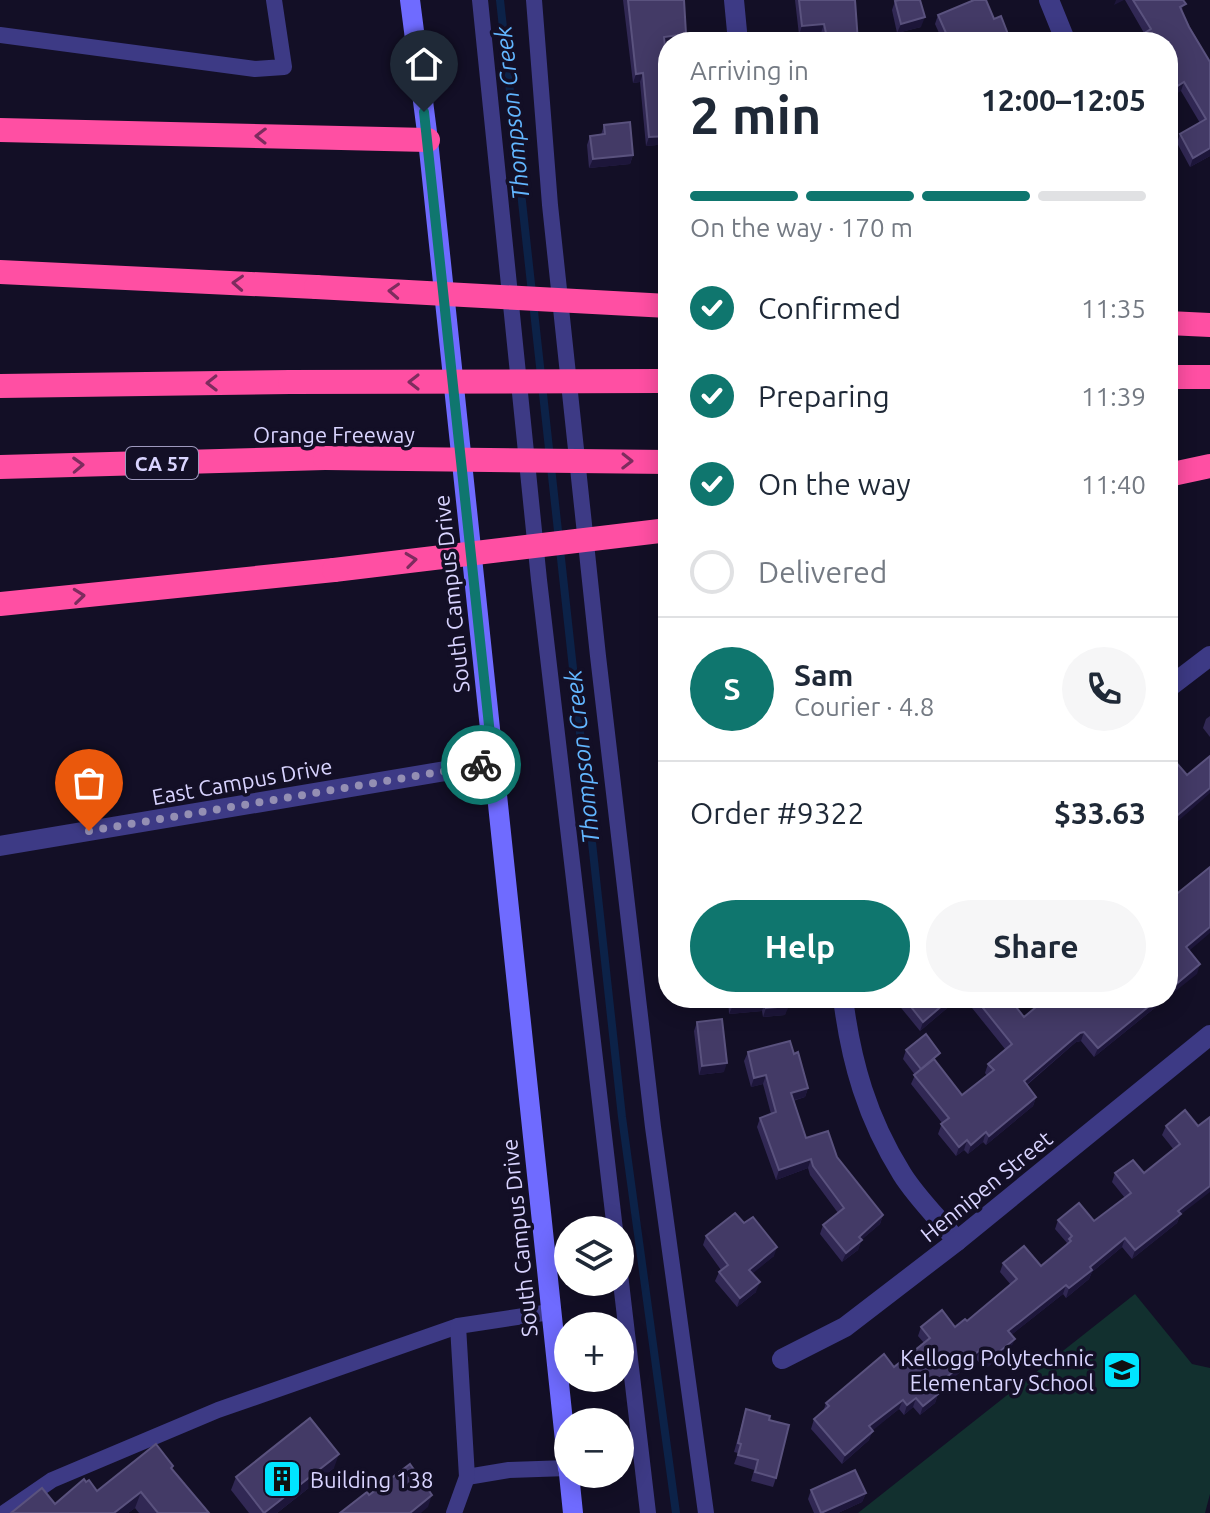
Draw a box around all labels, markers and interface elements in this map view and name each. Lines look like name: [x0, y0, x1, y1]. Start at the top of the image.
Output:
water label: Thompson Creek: [489, 24, 535, 201]
pin: [390, 30, 458, 112]
icon: home: [402, 42, 446, 86]
text: Arriving in: [690, 56, 809, 85]
text: 12:00–12:05: [981, 83, 1146, 117]
text: 2 min: [690, 86, 821, 144]
one-way arrow: [254, 127, 267, 144]
text: On the way · 170 m: [690, 213, 913, 242]
one-way arrow: [231, 274, 244, 291]
one-way arrow: [387, 283, 400, 300]
icon: check: [690, 286, 734, 330]
text: Confirmed: [758, 291, 901, 325]
text: 11:35: [1081, 294, 1146, 323]
one-way arrow: [407, 373, 420, 391]
one-way arrow: [205, 374, 218, 392]
icon: check: [690, 374, 734, 418]
text: Preparing: [758, 379, 890, 413]
text: 11:39: [1081, 382, 1146, 411]
street label: Orange Freeway: [253, 422, 415, 447]
road number: CA 57: [126, 447, 198, 479]
one-way arrow: [621, 452, 634, 470]
one-way arrow: [72, 457, 85, 474]
icon: check: [690, 462, 734, 506]
text: On the way: [758, 467, 911, 501]
text: 11:40: [1081, 470, 1146, 499]
street label: South Campus Drive: [428, 494, 474, 694]
one-way arrow: [405, 552, 418, 569]
text: Delivered: [758, 555, 887, 589]
one-way arrow: [73, 588, 86, 605]
button: phone: [1062, 647, 1146, 731]
text: Sam: [794, 658, 853, 692]
water label: Thompson Creek: [559, 668, 605, 845]
text: S: [723, 672, 741, 706]
text: Courier · 4.8: [794, 692, 934, 721]
courier: [441, 725, 521, 805]
icon: bike: [459, 743, 503, 787]
pin: [55, 749, 123, 831]
street label: East Campus Drive: [150, 753, 334, 809]
icon: bag: [67, 761, 111, 805]
text: Order #9322: [690, 796, 864, 830]
text: $33.63: [1054, 796, 1146, 830]
button: Help: [690, 900, 910, 992]
button: Share: [926, 900, 1146, 992]
street label: Hennipen Street: [915, 1125, 1057, 1247]
street label: South Campus Drive: [496, 1138, 542, 1338]
map controls: [554, 1216, 634, 1488]
button: layers: [554, 1216, 634, 1296]
button: +: [554, 1312, 634, 1392]
place label: Kellogg Polytechnic Elementary School: [900, 1345, 1094, 1395]
school or university icon: Kellogg Polytechnic Elementary School: [1101, 1349, 1143, 1391]
button: −: [554, 1408, 634, 1488]
building icon: Building 138: [261, 1458, 303, 1500]
place label: Building 138: [310, 1467, 433, 1492]

